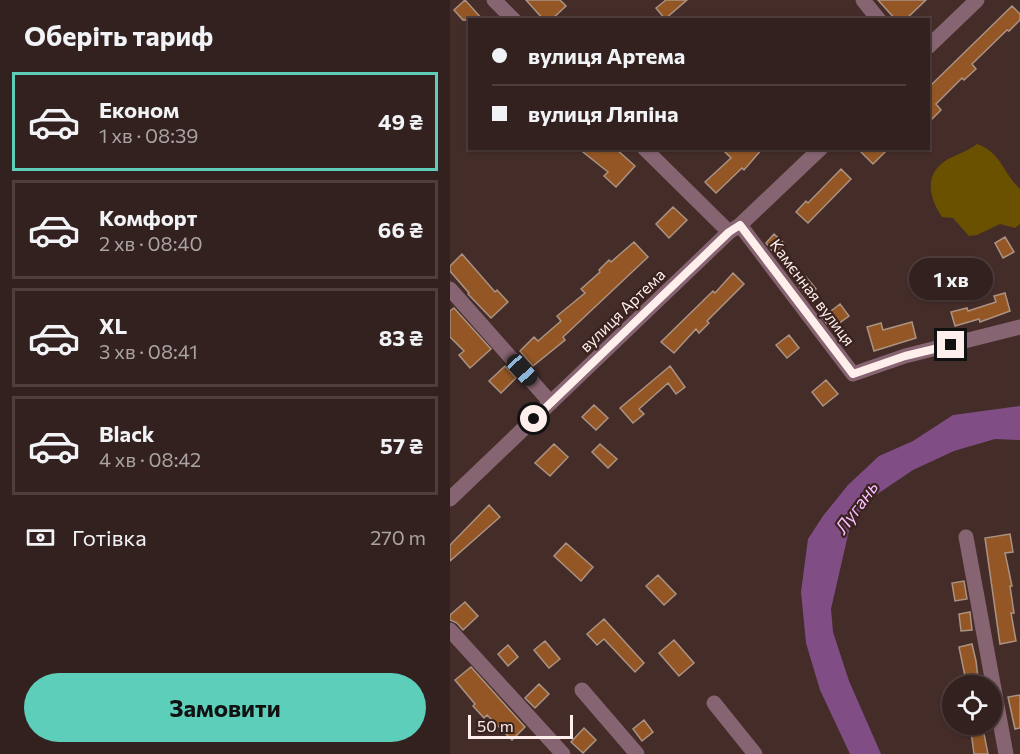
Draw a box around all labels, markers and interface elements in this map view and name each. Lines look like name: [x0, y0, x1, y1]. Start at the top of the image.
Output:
text: Оберіть тариф: [24, 19, 213, 52]
text: вулиця Артема: [528, 42, 685, 69]
icon: car: [27, 95, 81, 149]
text: Економ: [99, 96, 179, 123]
text: вулиця Ляпіна: [528, 100, 679, 127]
text: 49 ₴: [378, 108, 423, 135]
text: 1 хв · 08:39: [99, 123, 198, 147]
icon: car: [27, 203, 81, 257]
text: Комфорт: [99, 204, 197, 231]
text: 66 ₴: [378, 216, 423, 243]
text: 2 хв · 08:40: [99, 231, 203, 255]
street label: Камєнная вулиця: [767, 235, 859, 349]
callout: 1 хв: [909, 258, 993, 300]
street label: вулиця Артема: [575, 265, 669, 355]
text: 1 хв: [933, 267, 969, 291]
icon: car: [27, 311, 81, 365]
text: XL: [99, 312, 127, 339]
text: 83 ₴: [379, 324, 423, 351]
route end: [937, 331, 964, 358]
text: 3 хв · 08:41: [99, 339, 198, 363]
car: [503, 351, 541, 389]
route start: [520, 405, 547, 432]
icon: car: [27, 419, 81, 473]
text: Black: [99, 420, 154, 447]
text: 57 ₴: [380, 432, 423, 459]
text: 4 хв · 08:42: [99, 447, 201, 471]
water label: Лугань: [829, 476, 882, 538]
icon: cash: [24, 521, 57, 554]
text: Готівка: [72, 524, 147, 551]
text: 270 m: [370, 525, 426, 549]
button: Замовити: [24, 673, 426, 742]
map controls: [942, 675, 1002, 735]
button: locate: [942, 675, 1002, 735]
scale bar: [468, 712, 573, 740]
text: 50 m: [477, 716, 514, 735]

